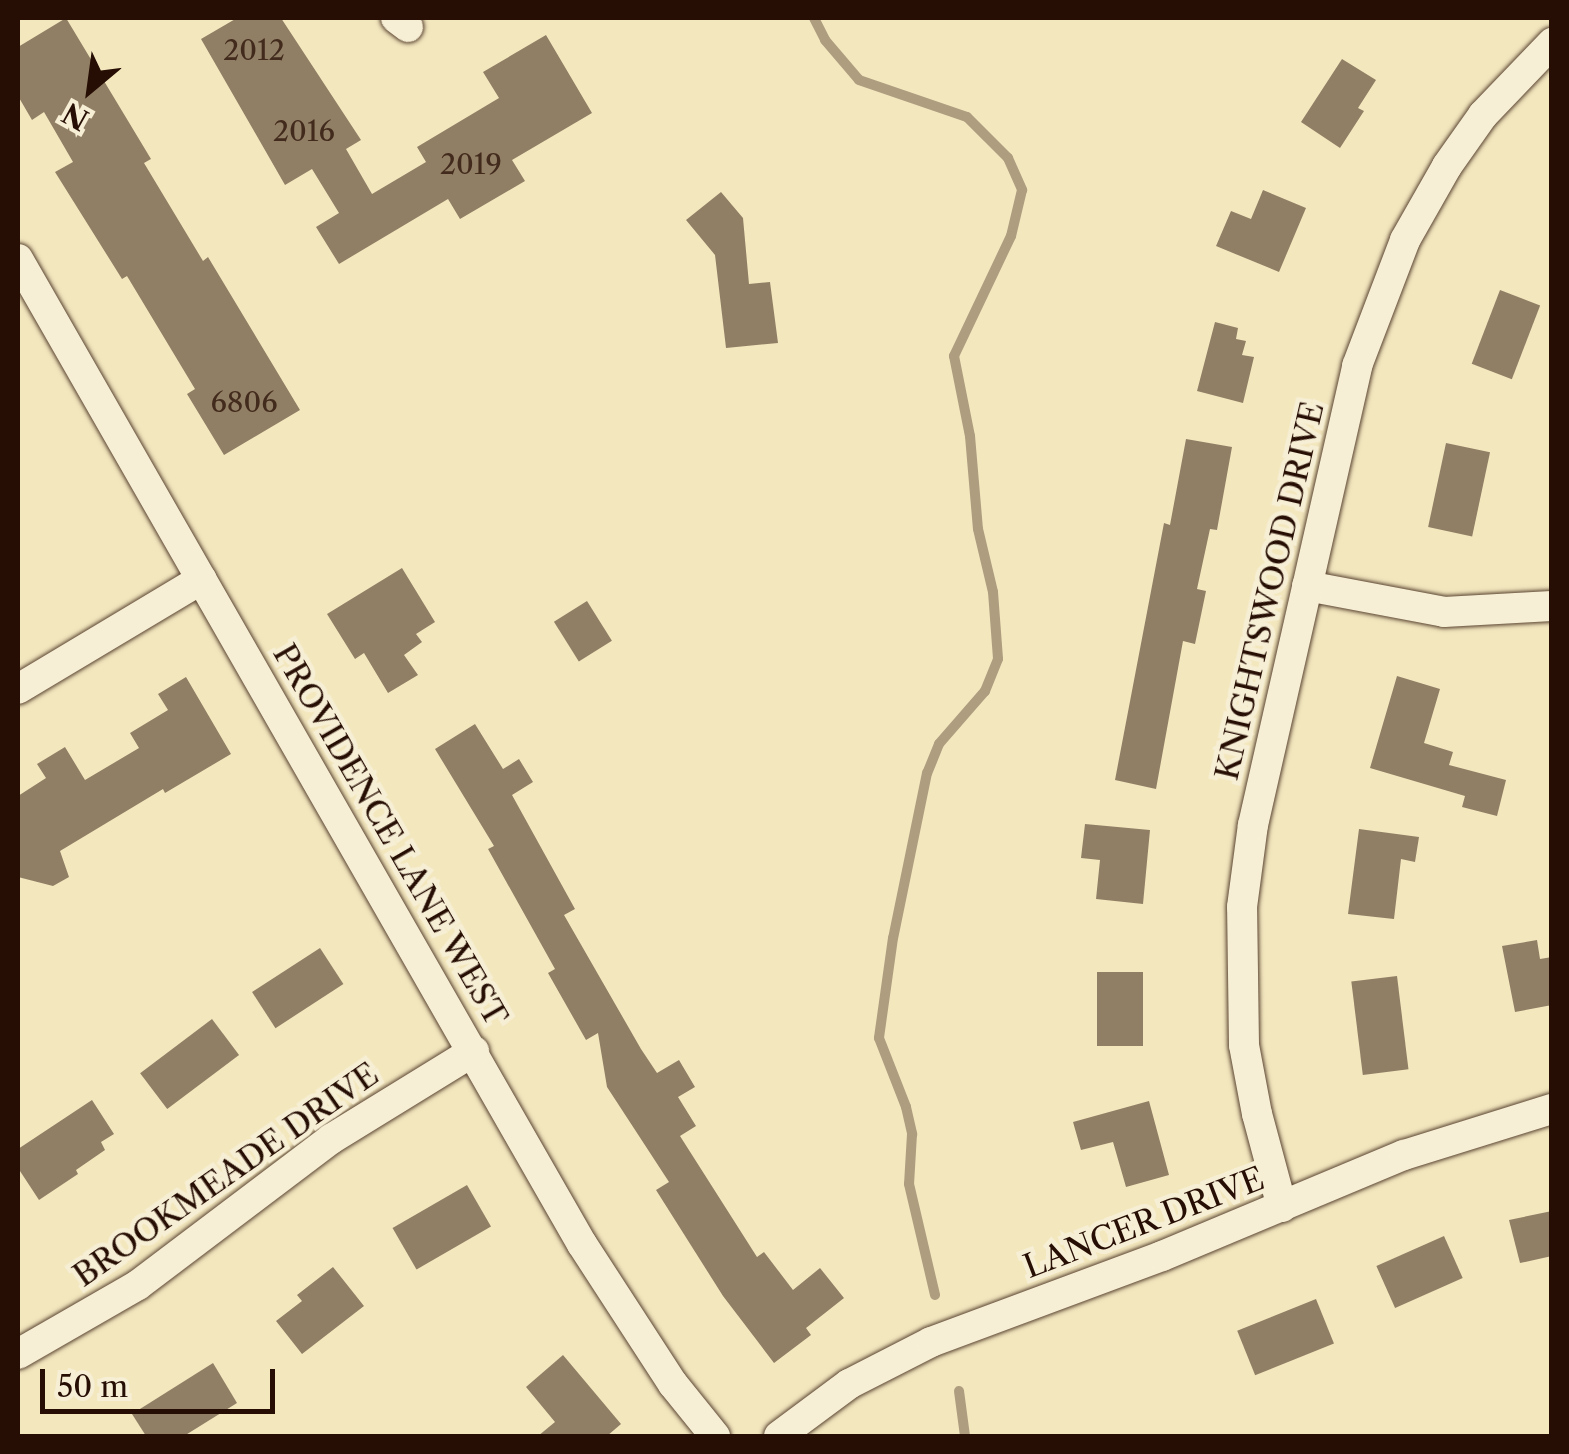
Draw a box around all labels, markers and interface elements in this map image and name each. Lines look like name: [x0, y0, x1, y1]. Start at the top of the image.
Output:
house number: 2012: [223, 33, 285, 67]
north arrow: [40, 40, 140, 140]
text: N: [57, 95, 94, 137]
house number: 2016: [273, 114, 335, 148]
house number: 2019: [440, 147, 502, 181]
house number: 6806: [210, 385, 278, 419]
street label: KNIGHTSWOOD DRIVE: [1208, 398, 1332, 784]
street label: PROVIDENCE LANE WEST: [264, 637, 516, 1033]
street label: BROOKMEADE DRIVE: [66, 1055, 386, 1295]
street label: LANCER DRIVE: [1018, 1159, 1270, 1287]
scale bar: [45, 1349, 280, 1411]
text: 50 m: [57, 1368, 128, 1405]

